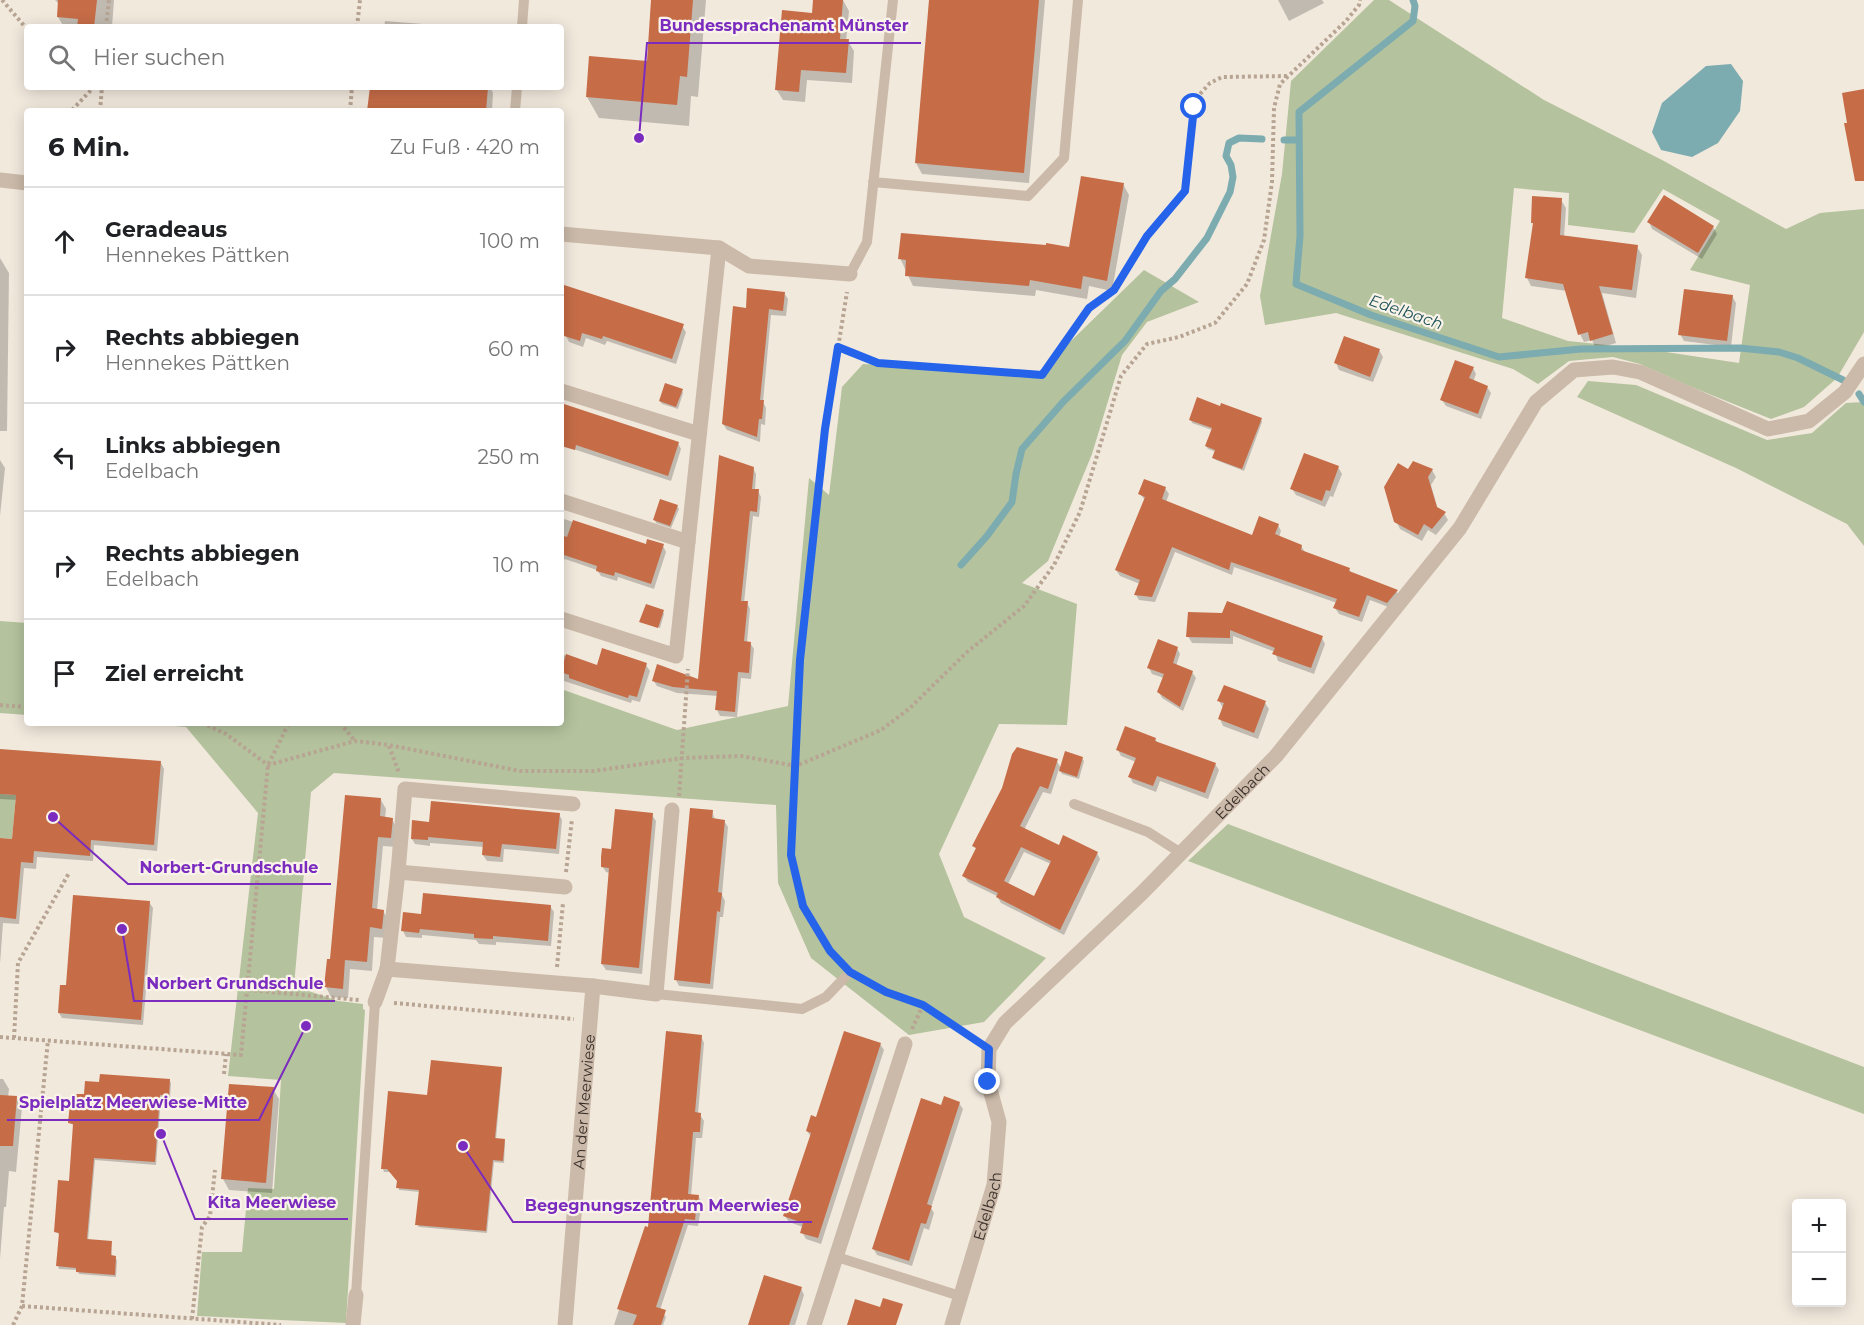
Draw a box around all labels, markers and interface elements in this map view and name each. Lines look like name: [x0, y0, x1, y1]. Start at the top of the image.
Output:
callout: Bundessprachenamt Münster: [647, 9, 921, 43]
text: Bundessprachenamt Münster: [659, 16, 909, 35]
search box: [24, 24, 564, 90]
icon: search: [45, 41, 78, 74]
text: Hier suchen: [93, 44, 225, 71]
route start: [1180, 93, 1206, 119]
text: 6 Min.: [48, 131, 129, 163]
text: Zu Fuß · 420 m: [390, 135, 540, 159]
text: Geradeaus: [105, 216, 227, 243]
icon: ahead: [48, 225, 81, 258]
text: 100 m: [480, 229, 540, 253]
text: Hennekes Pättken: [105, 243, 290, 267]
water label: Edelbach: [1367, 291, 1445, 333]
text: Rechts abbiegen: [105, 324, 300, 351]
icon: right: [48, 333, 81, 366]
text: 60 m: [488, 337, 540, 361]
text: Hennekes Pättken: [105, 351, 290, 375]
text: Links abbiegen: [105, 432, 281, 459]
icon: left: [48, 441, 81, 474]
text: 250 m: [478, 445, 540, 469]
text: Edelbach: [105, 459, 199, 483]
text: Rechts abbiegen: [105, 540, 300, 567]
icon: right: [48, 549, 81, 582]
text: 10 m: [493, 553, 540, 577]
text: Edelbach: [105, 567, 199, 591]
icon: arrive: [48, 657, 81, 690]
text: Ziel erreicht: [105, 660, 244, 687]
street label: Edelbach: [1210, 759, 1273, 823]
callout: Norbert-Grundschule: [128, 850, 331, 884]
text: Norbert-Grundschule: [140, 858, 318, 877]
callout: Norbert Grundschule: [134, 967, 335, 1001]
text: Norbert Grundschule: [146, 974, 324, 993]
street label: An der Meerwiese: [568, 1033, 598, 1170]
route end: [974, 1068, 1000, 1094]
callout: Spielplatz Meerwiese-Mitte: [7, 1086, 259, 1120]
text: Spielplatz Meerwiese-Mitte: [19, 1093, 247, 1112]
street label: Edelbach: [968, 1171, 1005, 1243]
callout: Kita Meerwiese: [195, 1185, 348, 1219]
callout: Begegnungszentrum Meerwiese: [513, 1188, 812, 1222]
text: Kita Meerwiese: [208, 1193, 336, 1212]
text: Begegnungszentrum Meerwiese: [525, 1196, 799, 1215]
map controls: [1792, 1199, 1846, 1307]
button: +: [1792, 1199, 1846, 1253]
button: −: [1792, 1253, 1846, 1307]

